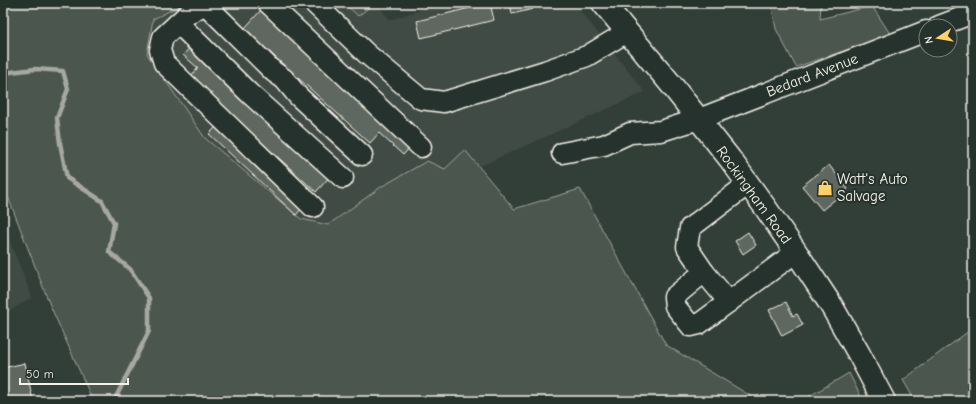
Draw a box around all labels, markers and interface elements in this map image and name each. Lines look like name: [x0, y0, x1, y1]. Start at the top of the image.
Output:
north arrow: [918, 18, 958, 58]
text: N: [922, 35, 936, 45]
street label: Bedard Avenue: [764, 49, 861, 101]
street label: Rockingham Road: [713, 143, 795, 247]
place label: Watt's Auto Salvage: [837, 170, 908, 205]
shop icon: Watt's Auto Salvage: [816, 179, 834, 197]
scale bar: [20, 360, 128, 386]
text: 50 m: [26, 367, 54, 381]

